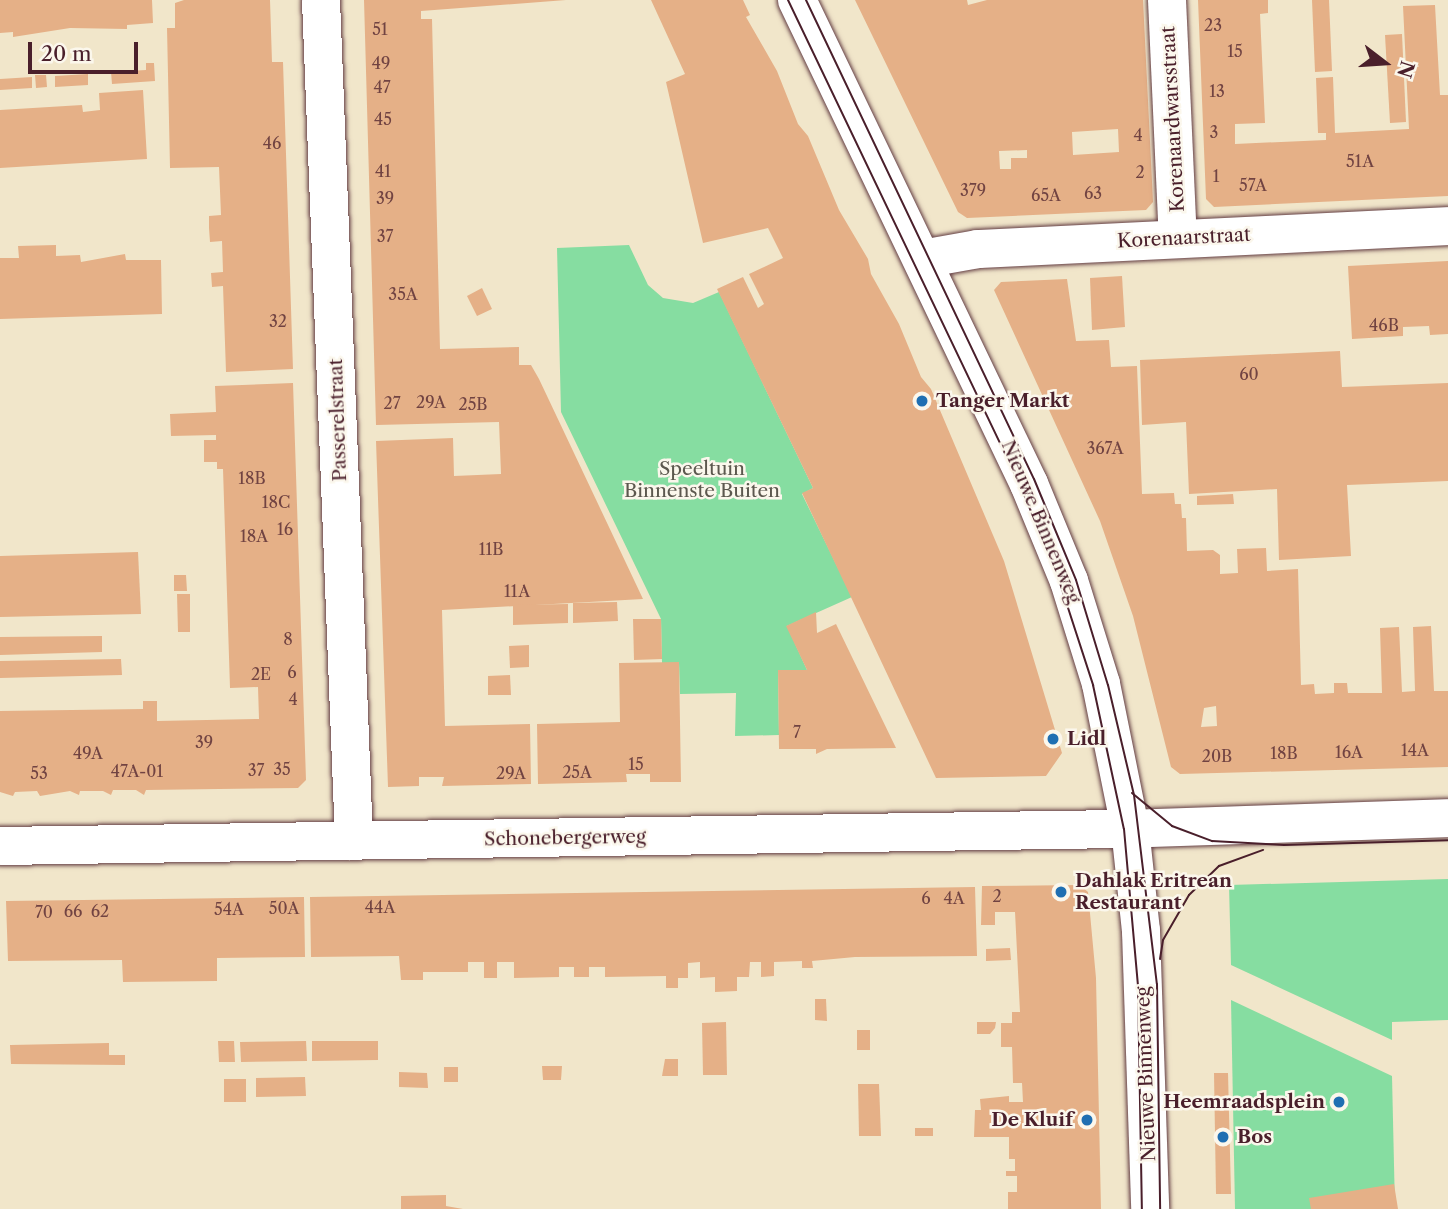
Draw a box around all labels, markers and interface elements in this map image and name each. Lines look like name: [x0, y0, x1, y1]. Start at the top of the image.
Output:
house number: 23: [1204, 15, 1222, 35]
house number: 51: [372, 19, 388, 39]
street label: Korenaardwarsstraat: [1157, 25, 1189, 213]
scale bar: [32, 28, 142, 72]
north arrow: [1350, 28, 1420, 98]
text: 20 m: [41, 41, 92, 66]
house number: 15: [1227, 41, 1243, 61]
house number: 49: [372, 53, 390, 73]
text: N: [1392, 58, 1419, 81]
house number: 47: [373, 77, 391, 97]
house number: 13: [1209, 81, 1225, 101]
house number: 45: [374, 109, 392, 129]
house number: 3: [1210, 122, 1218, 142]
house number: 4: [1133, 125, 1143, 145]
house number: 46: [263, 133, 281, 153]
house number: 51A: [1346, 151, 1374, 171]
house number: 41: [375, 161, 391, 181]
house number: 2: [1135, 162, 1145, 182]
house number: 1: [1213, 166, 1219, 186]
house number: 57A: [1239, 175, 1267, 195]
house number: 379: [960, 180, 986, 200]
house number: 63: [1084, 183, 1102, 203]
house number: 65A: [1031, 185, 1061, 205]
house number: 39: [376, 188, 394, 208]
street label: Korenaarstraat: [1117, 223, 1251, 253]
house number: 37: [377, 226, 393, 246]
house number: 35A: [388, 284, 418, 304]
house number: 32: [269, 311, 287, 331]
house number: 46B: [1369, 315, 1399, 335]
street label: Passerelstraat: [324, 358, 352, 482]
house number: 60: [1239, 364, 1259, 384]
place label: Tanger Markt: [936, 390, 1070, 412]
house number: 29A: [416, 392, 446, 412]
house number: 27: [383, 393, 401, 413]
marker: Tanger Markt: [914, 393, 930, 409]
house number: 25B: [458, 394, 488, 414]
street label: Nieuwe Binnenweg: [996, 437, 1086, 607]
house number: 367A: [1086, 438, 1124, 458]
park label: Speeltuin Binnenste Buiten: [624, 458, 780, 502]
house number: 18B: [238, 468, 266, 488]
house number: 18C: [262, 492, 290, 512]
house number: 16: [277, 519, 293, 539]
house number: 18A: [240, 526, 268, 546]
house number: 11B: [479, 539, 503, 559]
house number: 11A: [504, 581, 530, 601]
house number: 8: [283, 629, 293, 649]
house number: 6: [287, 662, 297, 682]
house number: 2E: [251, 664, 271, 684]
house number: 4: [288, 689, 298, 709]
house number: 7: [793, 722, 801, 742]
place label: Lidl: [1067, 728, 1106, 750]
marker: Lidl: [1045, 731, 1061, 747]
house number: 39: [195, 732, 213, 752]
house number: 14A: [1401, 740, 1429, 760]
house number: 16A: [1335, 742, 1363, 762]
house number: 49A: [73, 743, 103, 763]
house number: 18B: [1270, 743, 1298, 763]
house number: 20B: [1202, 746, 1232, 766]
house number: 15: [628, 754, 644, 774]
house number: 35: [273, 759, 291, 779]
house number: 37: [248, 760, 264, 780]
house number: 47A-01: [111, 761, 163, 781]
house number: 25A: [562, 762, 592, 782]
house number: 53: [30, 763, 48, 783]
house number: 29A: [496, 763, 526, 783]
street label: Schonebergerweg: [484, 825, 646, 851]
place label: Dahlak Eritrean Restaurant: [1075, 870, 1232, 914]
marker: Dahlak Eritrean Restaurant: [1053, 884, 1069, 900]
house number: 2: [992, 886, 1002, 906]
house number: 6: [921, 888, 931, 908]
house number: 4A: [943, 888, 965, 908]
house number: 44A: [365, 897, 395, 917]
house number: 50A: [269, 898, 299, 918]
house number: 54A: [214, 899, 244, 919]
house number: 66: [64, 901, 82, 921]
house number: 62: [91, 901, 109, 921]
house number: 70: [35, 902, 53, 922]
street label: Nieuwe Binnenweg: [1132, 986, 1160, 1162]
place label: Heemraadsplein: [1163, 1091, 1325, 1113]
marker: Heemraadsplein: [1331, 1094, 1347, 1110]
place label: De Kluif: [991, 1109, 1073, 1131]
marker: De Kluif: [1079, 1112, 1095, 1128]
place label: Bos: [1237, 1126, 1272, 1148]
marker: Bos: [1215, 1129, 1231, 1145]

